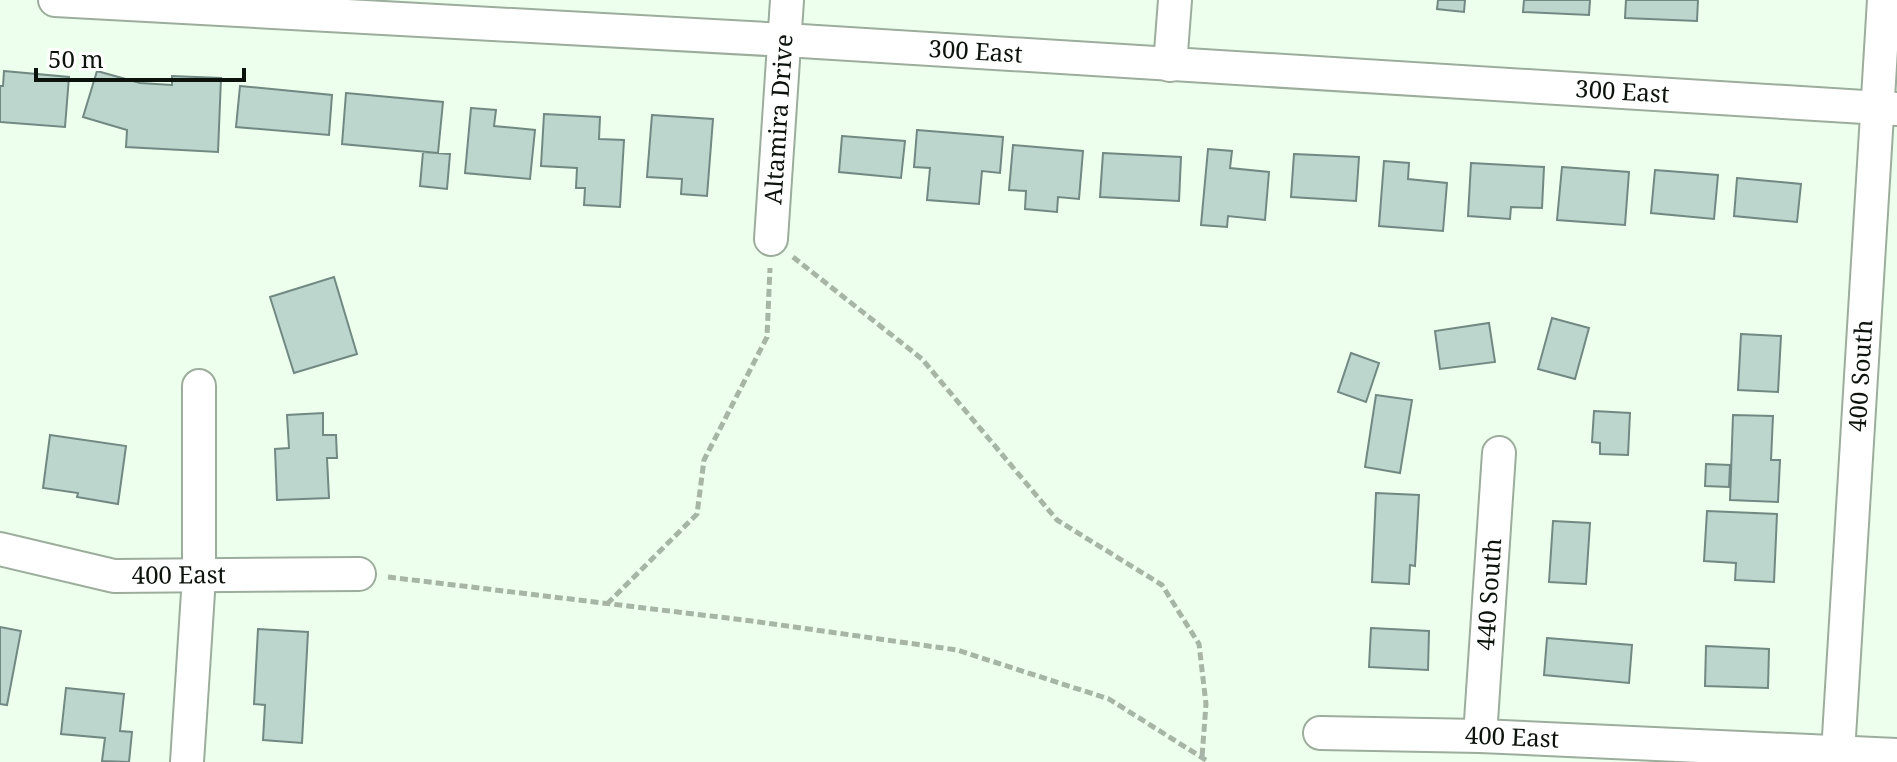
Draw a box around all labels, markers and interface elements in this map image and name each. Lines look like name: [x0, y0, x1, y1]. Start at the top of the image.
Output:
street label: 300 East: [928, 31, 1024, 70]
scale bar: [36, 32, 244, 82]
street label: Altamira Drive: [755, 33, 800, 205]
text: 50 m: [48, 42, 104, 75]
street label: 300 East: [1574, 71, 1670, 110]
street label: 400 South: [1840, 319, 1879, 433]
street label: 440 South: [1468, 537, 1508, 651]
street label: 400 East: [132, 557, 226, 591]
street label: 400 East: [1465, 718, 1560, 755]

